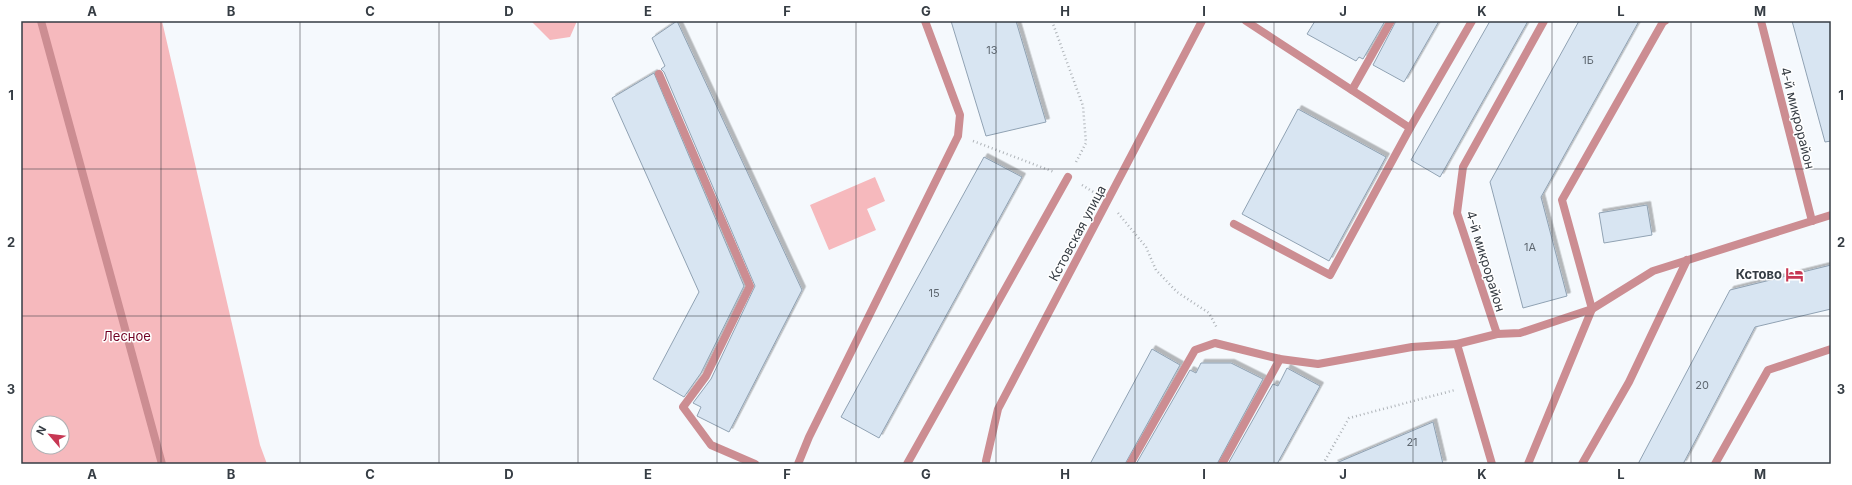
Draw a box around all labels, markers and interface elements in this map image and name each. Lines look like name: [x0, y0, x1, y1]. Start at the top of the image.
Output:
text: A: [87, 3, 97, 19]
text: B: [227, 3, 236, 19]
text: C: [365, 3, 375, 19]
text: D: [504, 3, 514, 19]
text: E: [644, 3, 652, 19]
text: F: [783, 3, 791, 19]
text: G: [921, 3, 931, 19]
text: H: [1060, 3, 1070, 19]
text: I: [1202, 3, 1206, 19]
text: J: [1339, 3, 1347, 19]
text: K: [1477, 3, 1487, 19]
text: L: [1617, 3, 1625, 19]
text: M: [1754, 3, 1766, 19]
house number: 13: [986, 43, 998, 57]
house number: 1Б: [1582, 53, 1594, 67]
street label: 4-й микрорайон: [1778, 65, 1818, 171]
text: 1: [8, 87, 14, 103]
text: 1: [1838, 87, 1844, 103]
street label: Кстовская улица: [1045, 182, 1109, 284]
street label: 4-й микрорайон: [1463, 209, 1509, 313]
text: 2: [7, 234, 15, 250]
text: 2: [1837, 234, 1845, 250]
house number: 1А: [1524, 240, 1536, 254]
hotel icon: Кстово: [1785, 264, 1805, 284]
place label: Кстово: [1736, 266, 1782, 282]
house number: 15: [928, 286, 940, 300]
park label: Лесное: [103, 328, 151, 344]
house number: 20: [1695, 378, 1709, 392]
text: 3: [7, 381, 15, 397]
text: 3: [1837, 381, 1845, 397]
north arrow: [30, 415, 70, 455]
text: N: [33, 423, 49, 437]
house number: 21: [1406, 435, 1418, 449]
text: A: [87, 466, 97, 482]
text: B: [227, 466, 236, 482]
text: C: [365, 466, 375, 482]
text: D: [504, 466, 514, 482]
text: E: [644, 466, 652, 482]
text: F: [783, 466, 791, 482]
text: G: [921, 466, 931, 482]
text: H: [1060, 466, 1070, 482]
text: I: [1202, 466, 1206, 482]
text: J: [1339, 466, 1347, 482]
text: K: [1477, 466, 1487, 482]
text: L: [1617, 466, 1625, 482]
text: M: [1754, 466, 1766, 482]

